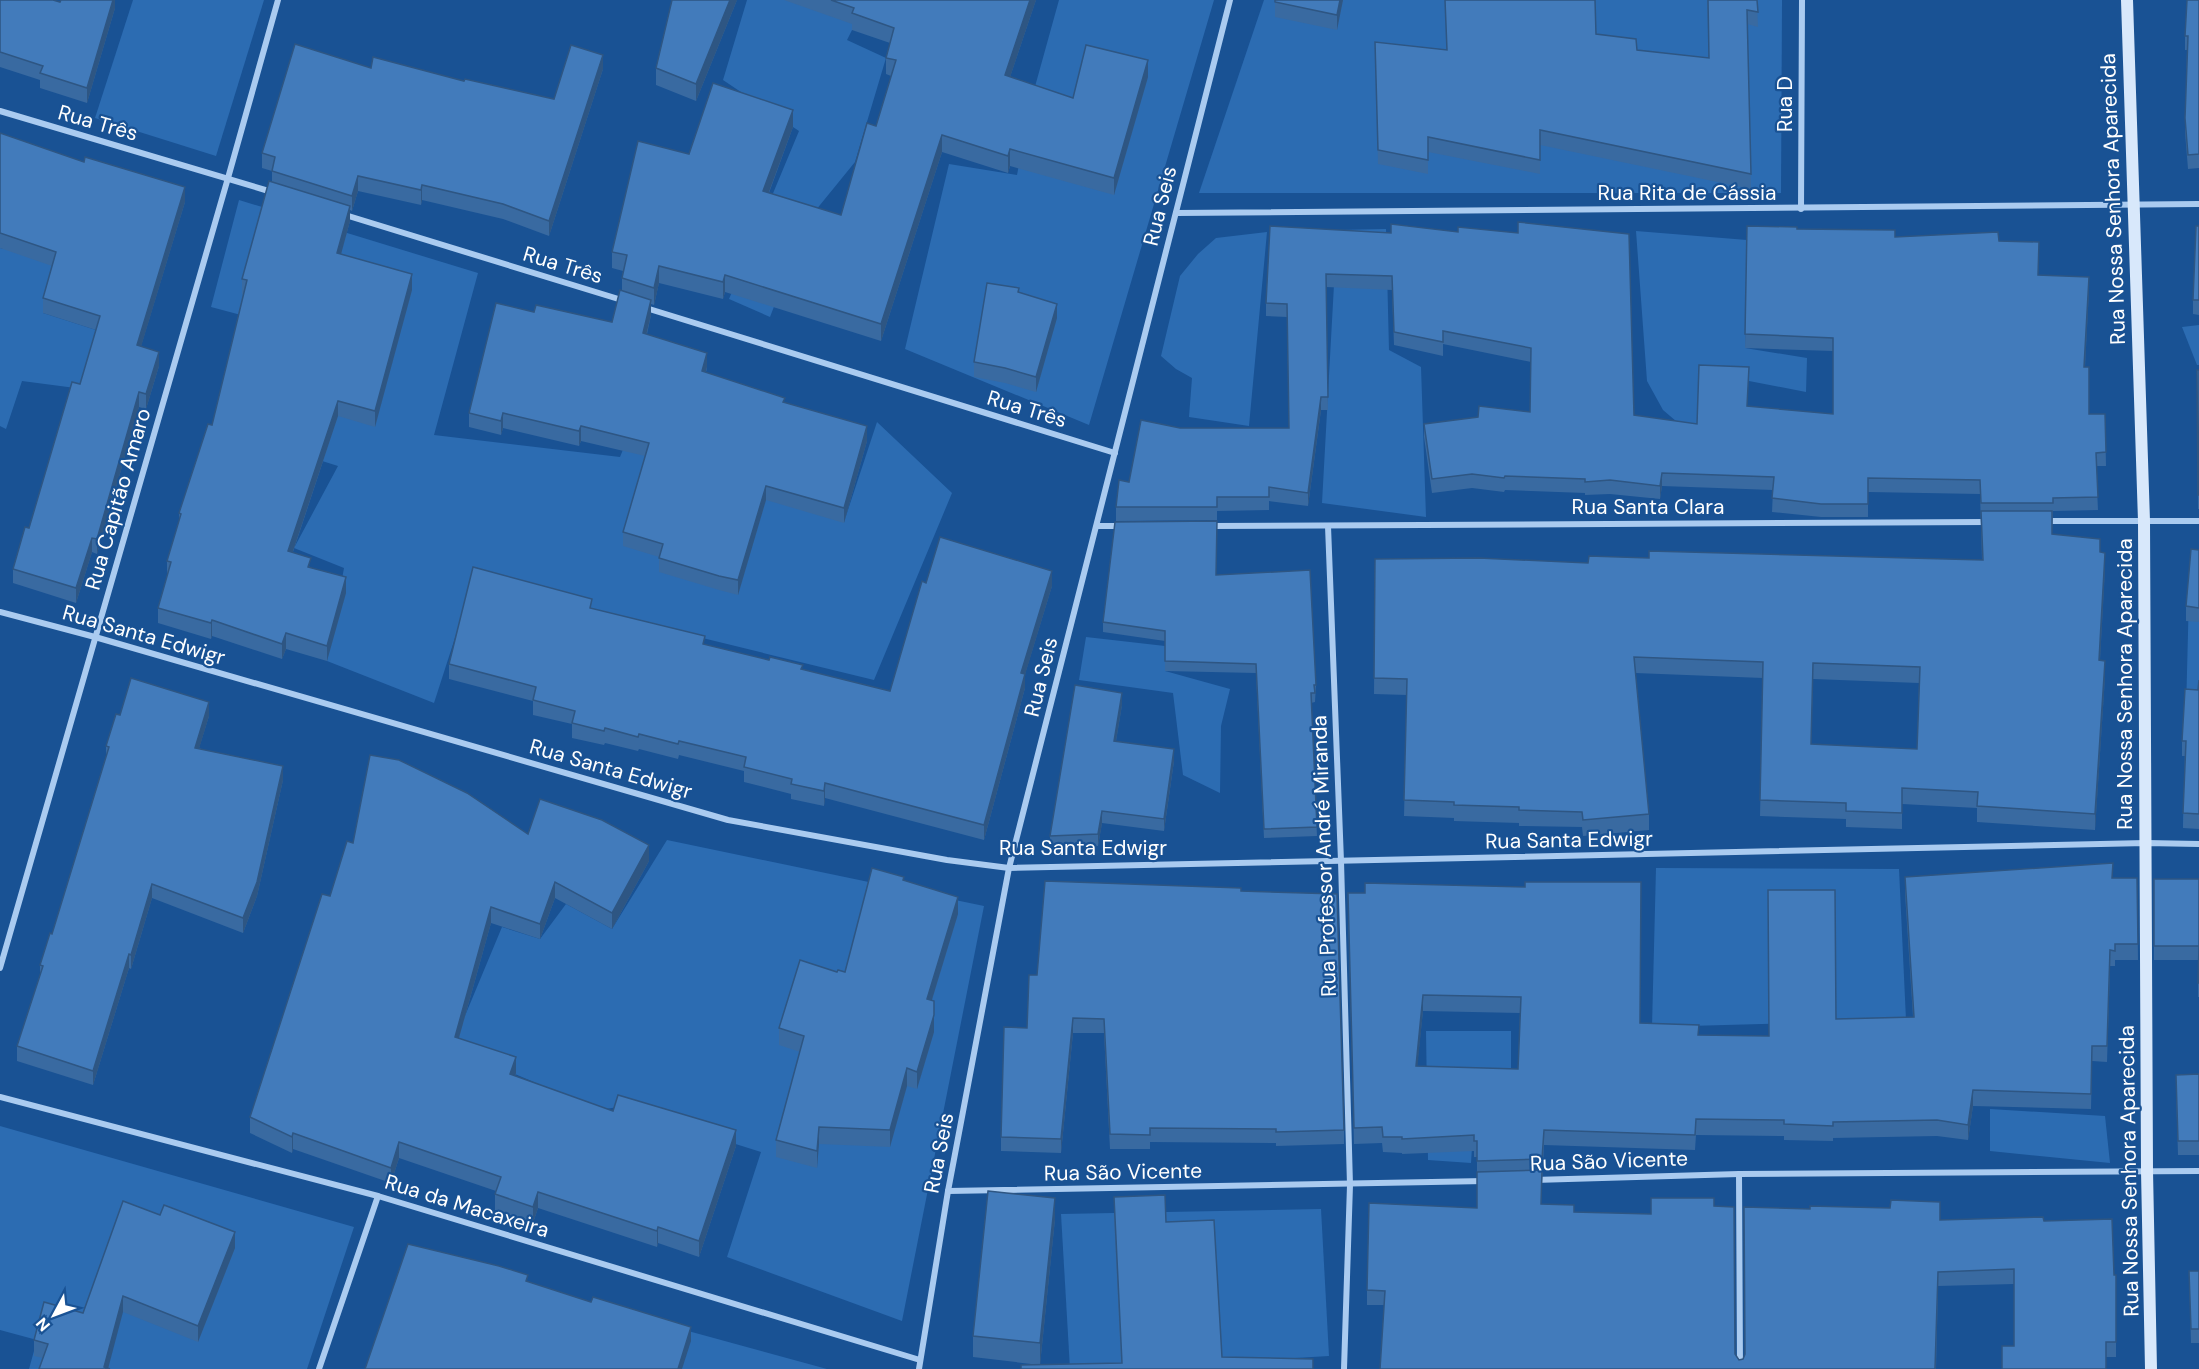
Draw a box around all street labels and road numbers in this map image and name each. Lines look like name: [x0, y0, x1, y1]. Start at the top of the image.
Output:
street label: Rua Nossa Senhora Aparecida: [2094, 53, 2132, 345]
street label: Rua D: [1771, 76, 1799, 132]
street label: Rua Três: [55, 98, 141, 148]
street label: Rua Seis: [1137, 163, 1183, 249]
street label: Rua Rita de Cássia: [1598, 179, 1776, 207]
street label: Rua Três: [520, 240, 606, 290]
street label: Rua Três: [984, 384, 1070, 434]
street label: Rua Capitão Amaro: [79, 405, 157, 593]
street label: Rua Santa Clara: [1572, 493, 1724, 521]
street label: Rua Nossa Senhora Aparecida: [2111, 538, 2139, 830]
street label: Rua Santa Edwigr: [59, 598, 229, 672]
street label: Rua Seis: [1018, 634, 1064, 720]
street label: Rua Professor André Miranda: [1305, 715, 1343, 997]
street label: Rua Santa Edwigr: [526, 732, 696, 806]
street label: Rua Santa Edwigr: [1485, 825, 1653, 855]
street label: Rua Santa Edwigr: [999, 834, 1167, 862]
street label: Rua Nossa Senhora Aparecida: [2112, 1025, 2146, 1317]
street label: Rua Seis: [918, 1110, 960, 1196]
street label: Rua São Vicente: [1530, 1144, 1689, 1178]
street label: Rua São Vicente: [1044, 1157, 1202, 1187]
street label: Rua da Macaxeira: [381, 1168, 553, 1244]

